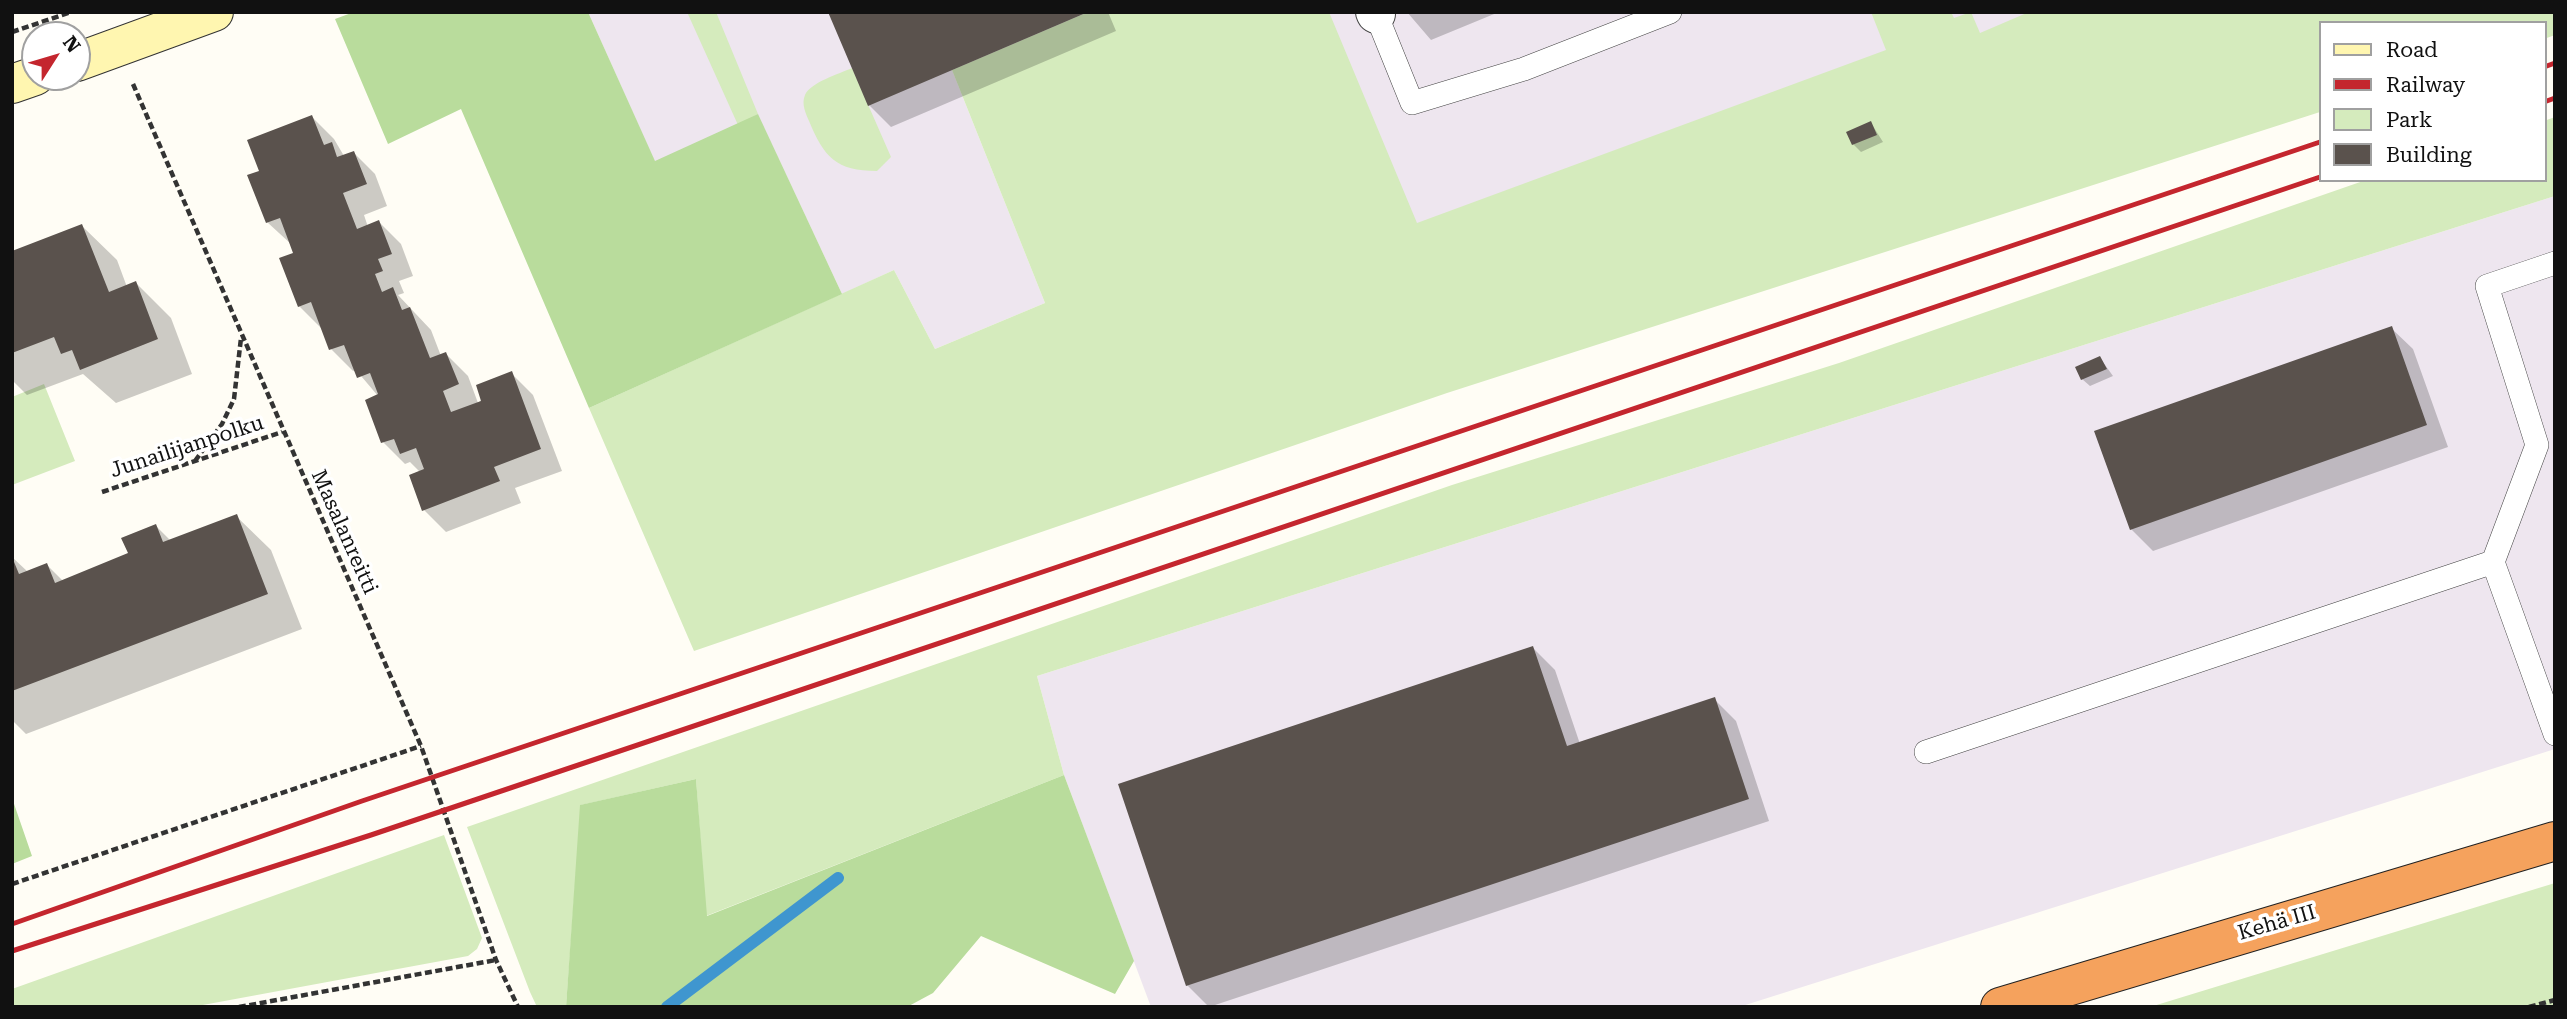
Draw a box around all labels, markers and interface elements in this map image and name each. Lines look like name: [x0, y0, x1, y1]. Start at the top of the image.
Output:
north arrow: [21, 21, 91, 91]
legend: [2318, 21, 2546, 182]
text: N: [58, 31, 85, 57]
text: Road: [2386, 38, 2438, 62]
text: Railway: [2386, 73, 2465, 97]
text: Park: [2386, 108, 2432, 132]
text: Building: [2386, 143, 2472, 167]
street label: Junailijanpolku: [107, 410, 267, 484]
street label: Masalanreitti: [305, 466, 383, 598]
street label: Kehä III: [2235, 900, 2319, 946]

